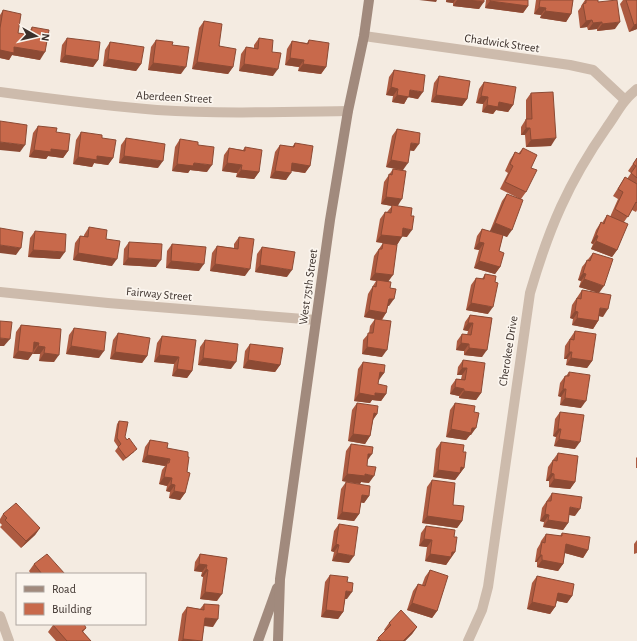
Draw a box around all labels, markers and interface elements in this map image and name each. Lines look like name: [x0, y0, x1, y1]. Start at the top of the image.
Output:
north arrow: [16, 16, 56, 56]
street label: Chadwick Street: [464, 32, 540, 54]
text: N: [39, 33, 51, 42]
street label: Aberdeen Street: [136, 89, 213, 105]
street label: West 75th Street: [297, 248, 319, 326]
street label: Fairway Street: [126, 285, 193, 304]
street label: Cherokee Drive: [497, 315, 519, 387]
legend: [16, 573, 146, 625]
text: Road: [52, 583, 76, 595]
text: Building: [52, 603, 92, 615]

